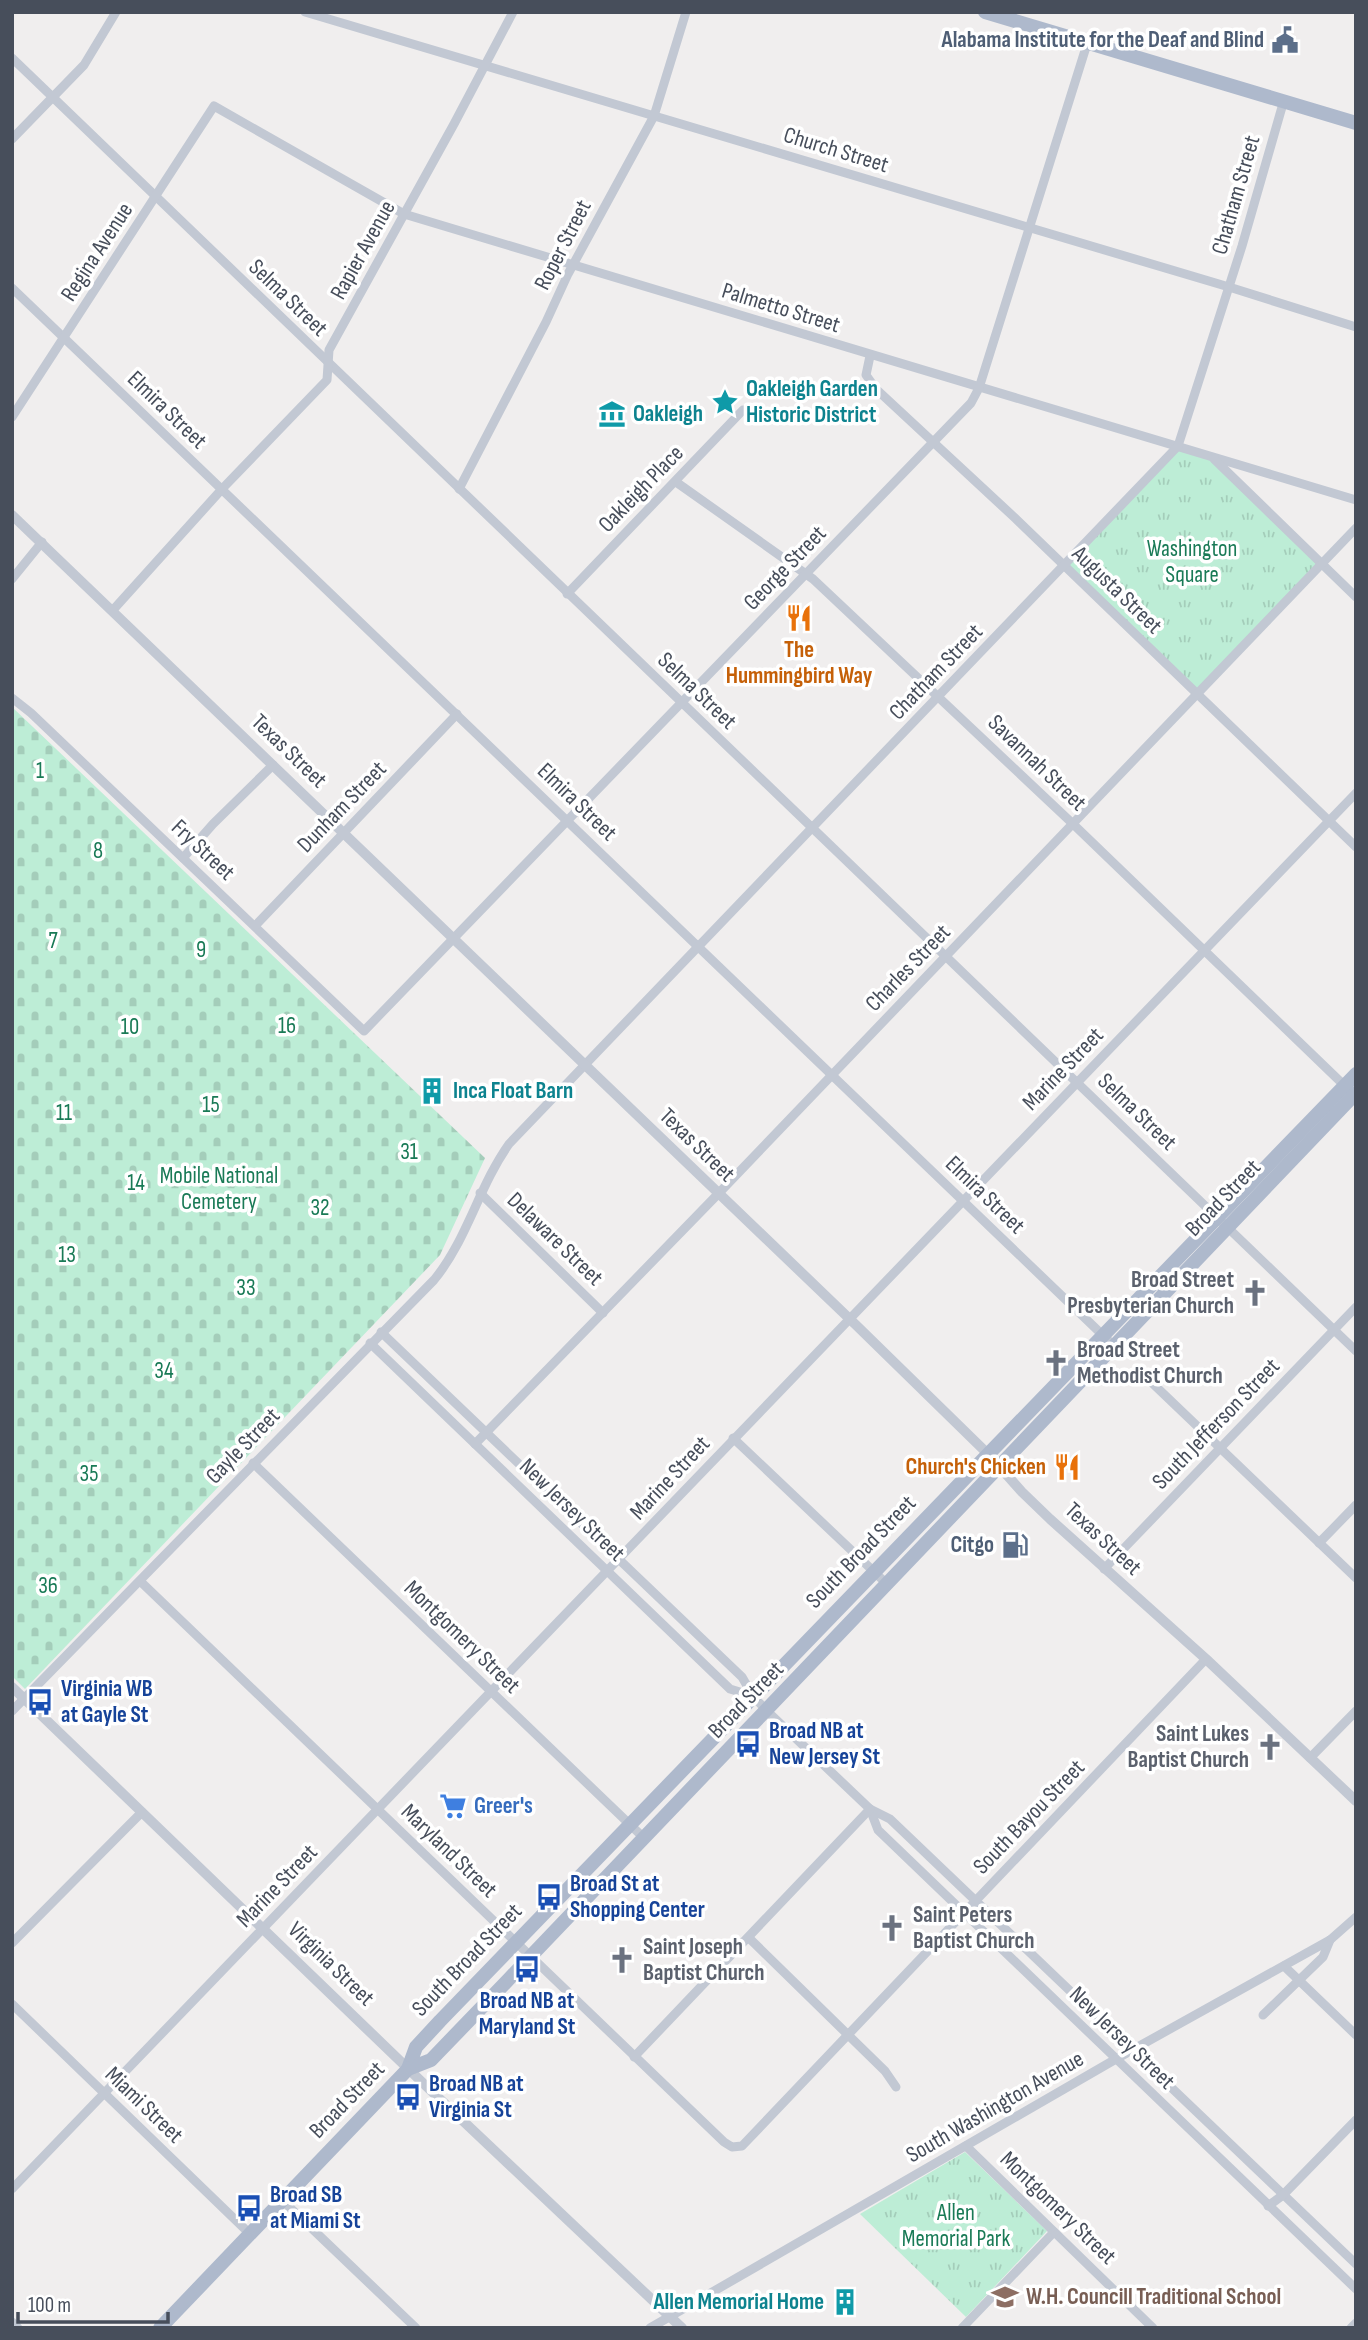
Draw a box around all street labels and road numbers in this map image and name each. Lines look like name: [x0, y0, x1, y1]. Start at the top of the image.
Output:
street label: Church Street: [780, 121, 892, 179]
street label: Chatham Street: [1206, 132, 1266, 258]
street label: Roper Street: [528, 195, 598, 295]
street label: Rapier Avenue: [324, 196, 402, 304]
street label: Regina Avenue: [55, 198, 139, 306]
street label: Selma Street: [243, 253, 333, 343]
street label: Palmetto Street: [719, 277, 843, 339]
street label: Elmira Street: [121, 365, 213, 455]
street label: Oakleigh Place: [593, 440, 689, 538]
street label: George Street: [738, 520, 832, 616]
street label: Augusta Street: [1065, 539, 1168, 640]
street label: Chatham Street: [883, 618, 989, 726]
street label: Selma Street: [652, 646, 742, 736]
street label: Texas Street: [245, 708, 333, 794]
street label: Savannah Street: [982, 709, 1092, 817]
street label: Dunham Street: [291, 755, 393, 859]
street label: Elmira Street: [531, 757, 623, 847]
street label: Fry Street: [165, 814, 241, 886]
street label: Charles Street: [860, 919, 956, 1017]
street label: Marine Street: [1017, 1022, 1109, 1116]
street label: Selma Street: [1092, 1067, 1182, 1157]
street label: Texas Street: [653, 1102, 741, 1188]
street label: Elmira Street: [939, 1150, 1031, 1240]
street label: Broad Street: [1179, 1154, 1267, 1242]
street label: Delaware Street: [501, 1186, 609, 1292]
street label: South Jefferson Street: [1146, 1353, 1286, 1495]
street label: Gayle Street: [200, 1402, 286, 1490]
street label: Marine Street: [624, 1430, 716, 1526]
street label: New Jersey Street: [513, 1453, 631, 1567]
street label: South Broad Street: [800, 1490, 922, 1614]
street label: Texas Street: [1059, 1497, 1147, 1581]
street label: Montgomery Street: [398, 1575, 526, 1699]
street label: Broad Street: [702, 1656, 790, 1744]
street label: South Bayou Street: [967, 1754, 1091, 1880]
street label: Maryland Street: [395, 1798, 503, 1904]
street label: Marine Street: [231, 1839, 323, 1933]
street label: South Broad Street: [406, 1898, 528, 2022]
street label: Virginia Street: [282, 1916, 380, 2012]
street label: New Jersey Street: [1063, 1981, 1181, 2095]
street label: South Washington Avenue: [901, 2045, 1089, 2169]
street label: Broad Street: [303, 2056, 391, 2144]
street label: Miami Street: [99, 2061, 189, 2149]
street label: Montgomery Street: [994, 2146, 1122, 2270]

